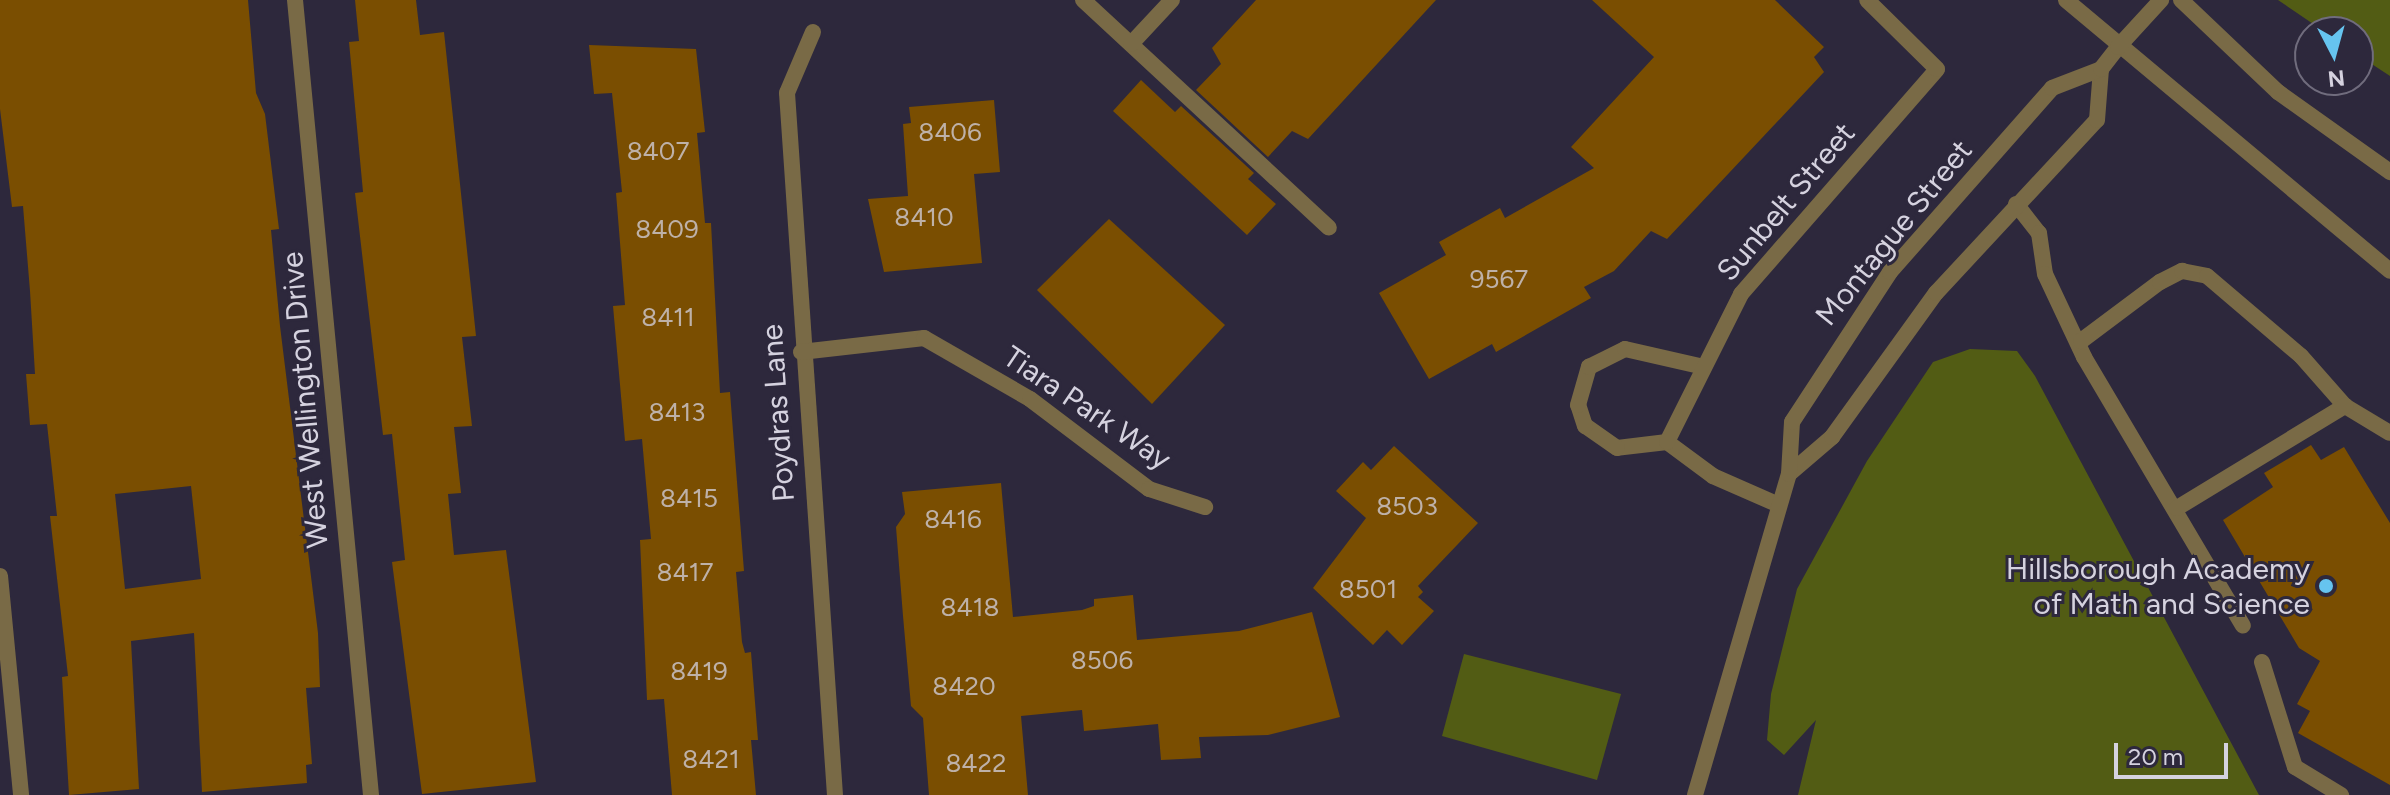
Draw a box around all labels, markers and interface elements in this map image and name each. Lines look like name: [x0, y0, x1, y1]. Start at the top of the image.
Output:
north arrow: [2294, 16, 2374, 96]
text: N: [2326, 64, 2346, 93]
street label: Sunbelt Street: [1709, 116, 1863, 288]
house number: 8406: [918, 117, 982, 149]
street label: Montague Street: [1808, 133, 1980, 333]
house number: 8407: [627, 136, 689, 168]
house number: 8410: [894, 202, 954, 234]
house number: 8409: [635, 214, 699, 246]
street label: West Wellington Drive: [274, 250, 336, 550]
house number: 9567: [1470, 264, 1528, 296]
house number: 8411: [641, 302, 695, 334]
street label: Poydras Lane: [754, 323, 802, 503]
street label: Tiara Park Way: [996, 339, 1178, 477]
house number: 8413: [649, 397, 705, 429]
house number: 8415: [660, 483, 718, 515]
house number: 8503: [1376, 491, 1438, 523]
house number: 8416: [924, 504, 982, 536]
place label: Hillsborough Academy of Math and Science: [2006, 551, 2310, 622]
house number: 8417: [657, 557, 713, 589]
house number: 8501: [1339, 574, 1397, 606]
marker: Hillsborough Academy of Math and Science: [2317, 577, 2335, 595]
house number: 8418: [941, 592, 999, 624]
house number: 8506: [1071, 645, 1133, 677]
house number: 8419: [670, 656, 728, 688]
house number: 8420: [932, 671, 996, 703]
scale bar: [2118, 727, 2232, 777]
text: 20 m: [2128, 742, 2183, 771]
house number: 8421: [682, 744, 740, 776]
house number: 8422: [945, 748, 1007, 780]

